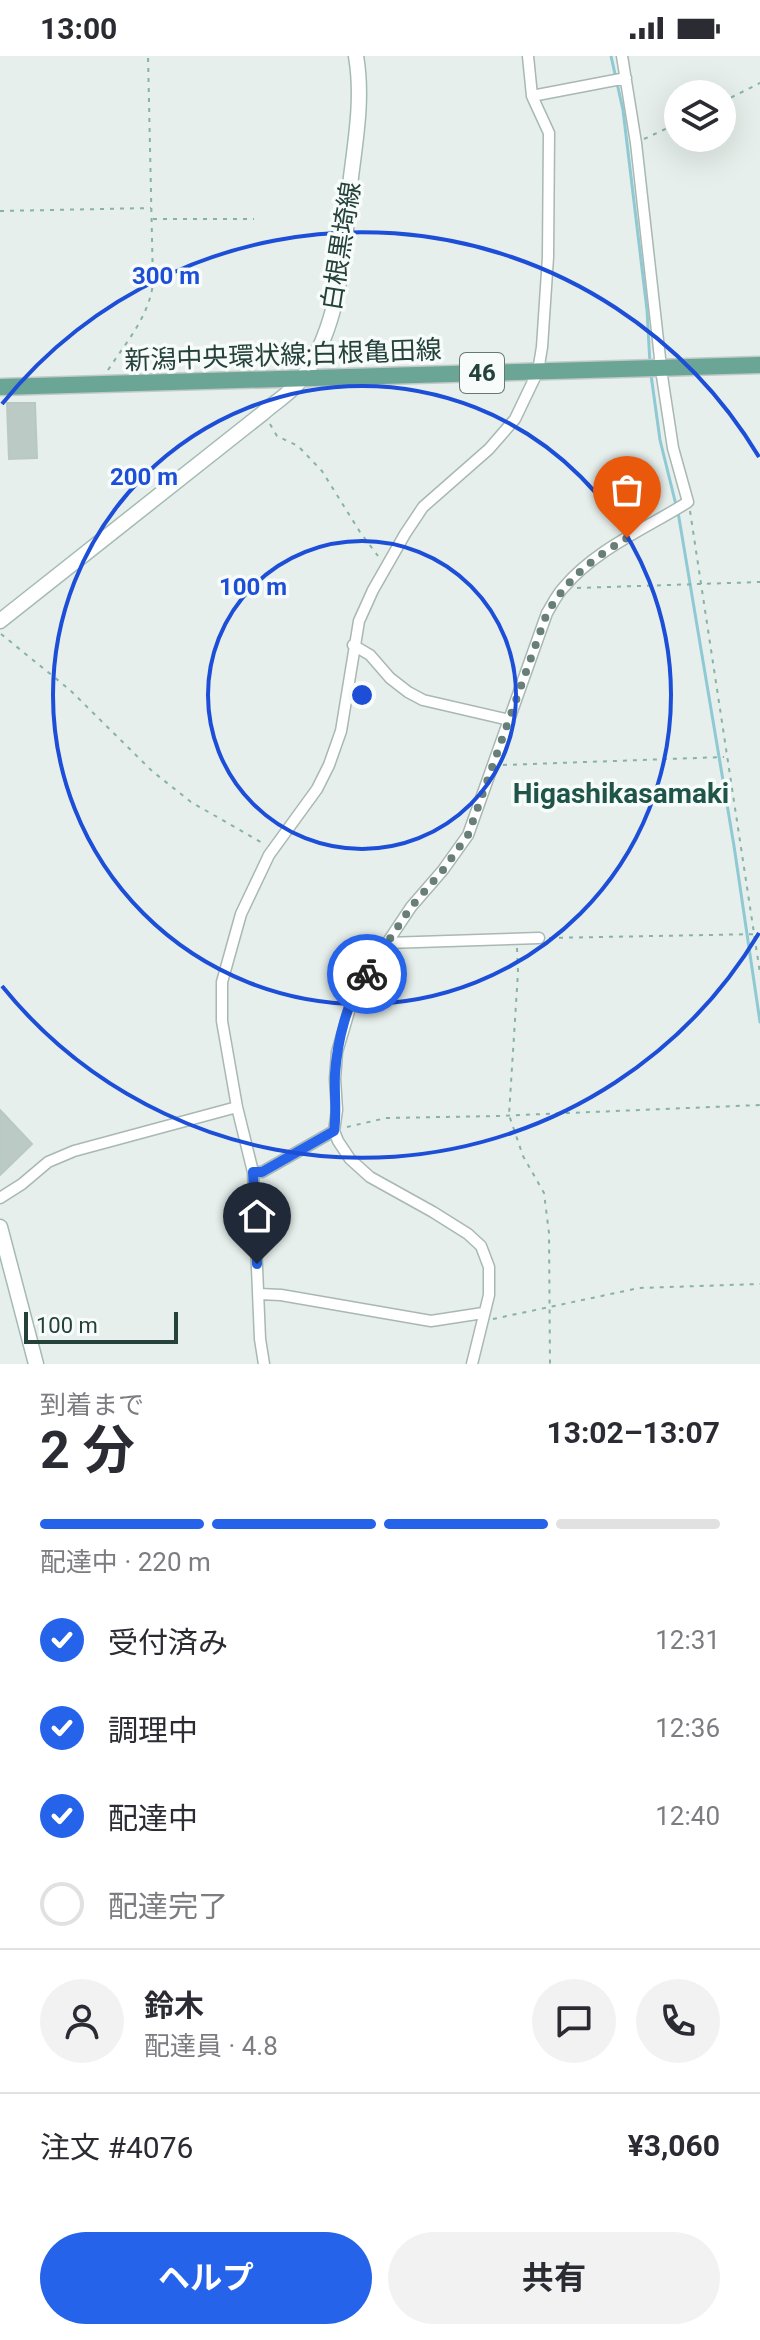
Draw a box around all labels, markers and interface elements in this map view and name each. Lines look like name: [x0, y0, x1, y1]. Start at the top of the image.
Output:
text: 13:00: [40, 11, 117, 46]
map controls: [664, 80, 736, 152]
button: layers: [664, 80, 736, 152]
street label: 白根黒埼線: [316, 179, 366, 313]
text: 300 m: [132, 262, 200, 290]
street label: 新潟中央環状線;白根亀田線: [124, 334, 442, 376]
road number: 46: [460, 353, 504, 393]
pin: [593, 456, 661, 538]
text: 200 m: [110, 463, 178, 491]
icon: bag: [605, 468, 649, 512]
text: 100 m: [219, 573, 287, 601]
centre of rings: [348, 681, 376, 709]
district label: Higashikasamaki: [513, 777, 729, 810]
courier: [327, 934, 407, 1014]
icon: bike: [345, 952, 389, 996]
pin: [223, 1182, 291, 1264]
icon: home: [235, 1194, 279, 1238]
scale bar: [24, 1308, 178, 1344]
text: 100 m: [36, 1313, 98, 1338]
text: 到着まで: [40, 1390, 144, 1420]
text: 13:02–13:07: [546, 1415, 720, 1450]
text: 2 分: [40, 1420, 135, 1481]
text: 配達中 · 220 m: [40, 1547, 211, 1577]
icon: check: [40, 1618, 84, 1662]
text: 受付済み: [108, 1625, 228, 1660]
text: 12:31: [655, 1625, 720, 1655]
icon: check: [40, 1706, 84, 1750]
text: 調理中: [108, 1713, 198, 1748]
text: 12:36: [655, 1713, 720, 1743]
icon: check: [40, 1794, 84, 1838]
text: 配達中: [108, 1801, 198, 1836]
text: 12:40: [655, 1801, 720, 1831]
text: 配達完了: [108, 1889, 228, 1924]
button: person: [40, 1979, 124, 2063]
button: chat: [532, 1979, 616, 2063]
button: phone: [636, 1979, 720, 2063]
text: 鈴木: [144, 1988, 204, 2023]
text: 配達員 · 4.8: [144, 2031, 278, 2061]
text: ¥3,060: [628, 2128, 720, 2163]
text: 注文 #4076: [40, 2130, 193, 2165]
button: ヘルプ: [40, 2232, 372, 2324]
button: 共有: [388, 2232, 720, 2324]

